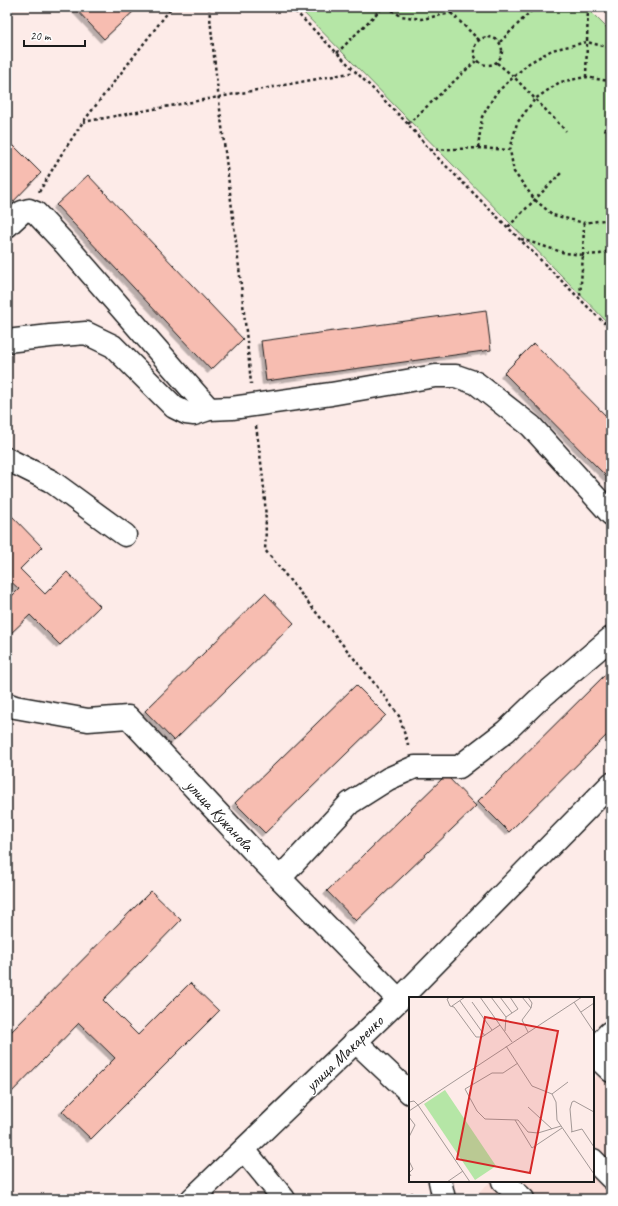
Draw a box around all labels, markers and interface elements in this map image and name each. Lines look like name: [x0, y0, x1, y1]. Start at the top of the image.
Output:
scale bar: [24, 22, 85, 48]
text: 20 m: [30, 28, 52, 44]
street label: улица Кужанова: [180, 774, 259, 857]
inset map: [409, 997, 594, 1182]
street label: улица Макаренко: [300, 1010, 388, 1096]

